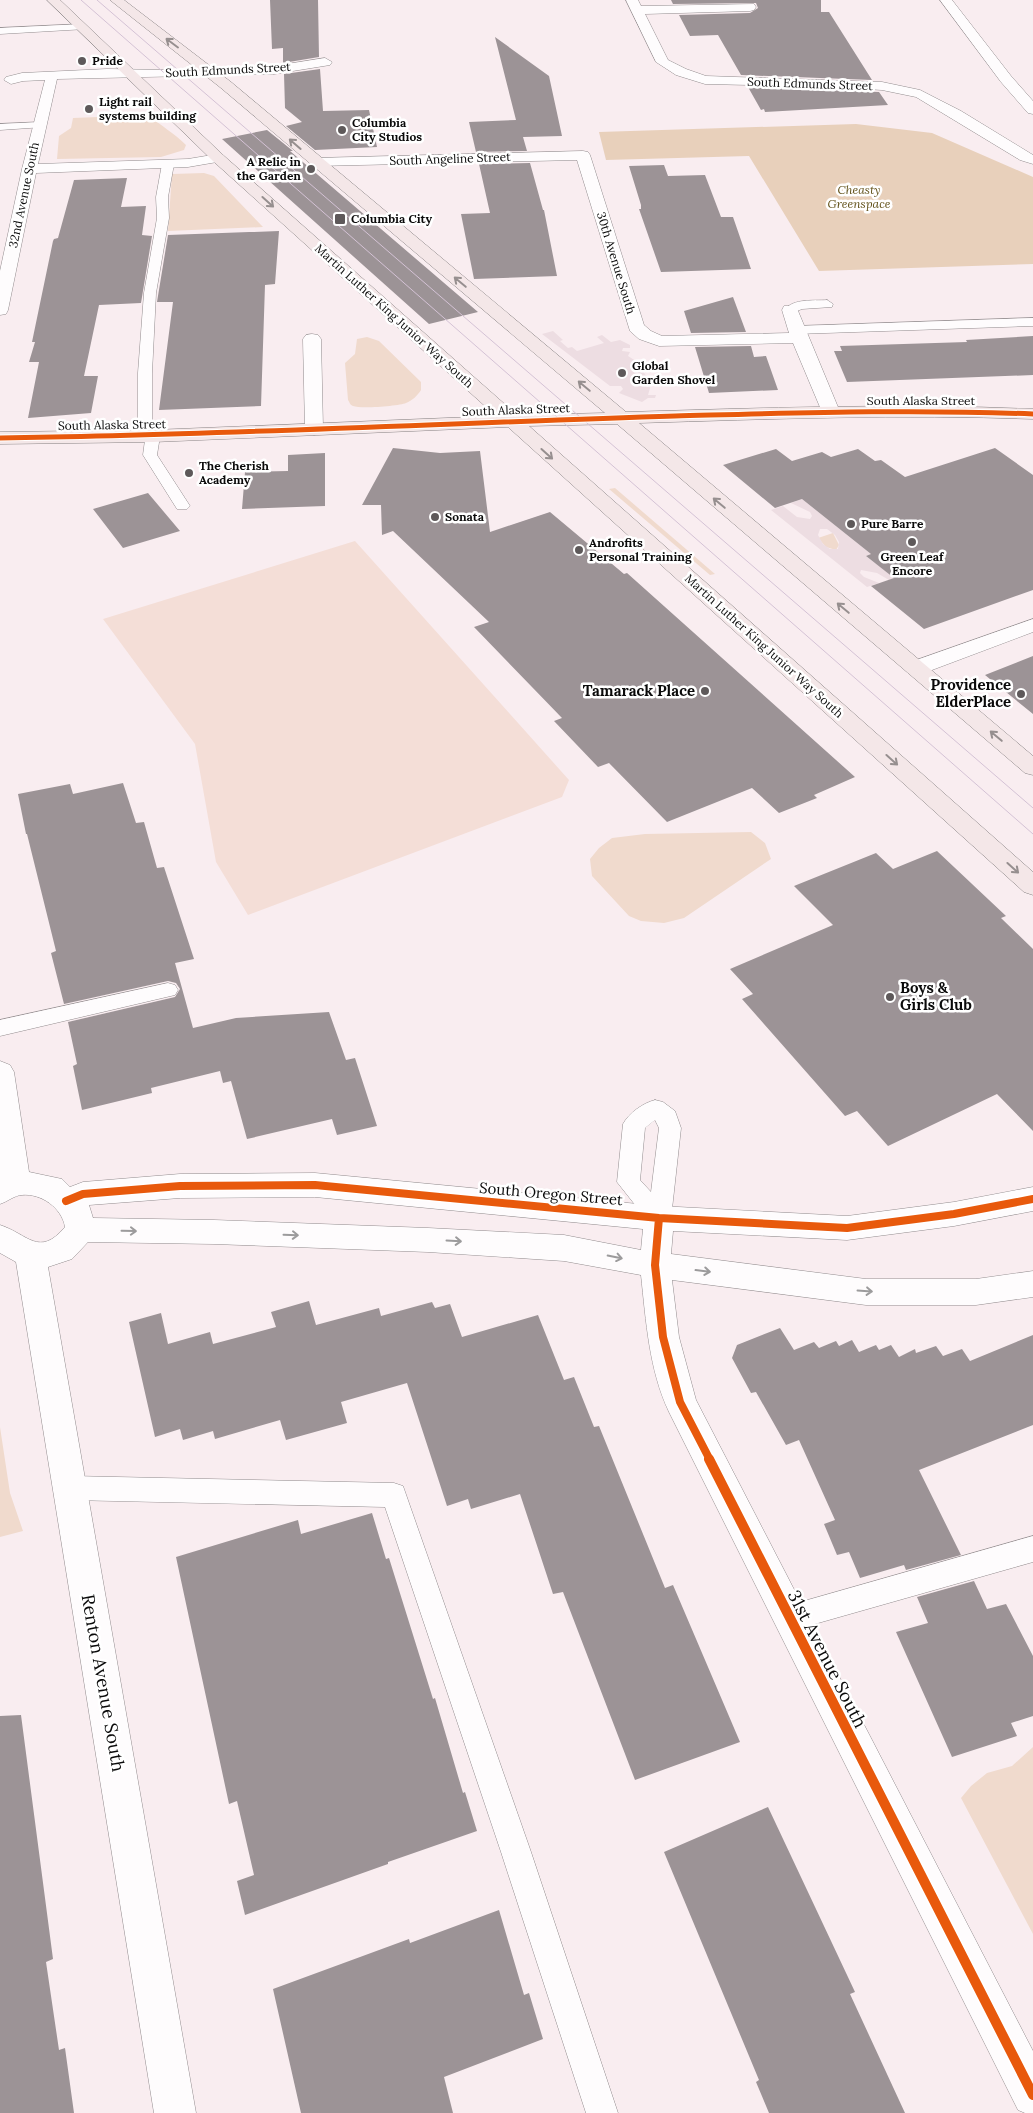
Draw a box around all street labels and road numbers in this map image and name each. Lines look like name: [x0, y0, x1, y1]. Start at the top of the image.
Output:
street label: South Edmunds Street: [165, 59, 291, 80]
street label: South Edmunds Street: [747, 74, 873, 93]
street label: 32nd Avenue South: [5, 141, 42, 249]
street label: South Angeline Street: [389, 149, 511, 168]
street label: 30th Avenue South: [594, 210, 639, 316]
street label: Martin Luther King Junior Way South: [312, 240, 477, 391]
street label: South Alaska Street: [867, 393, 976, 408]
street label: South Alaska Street: [462, 400, 571, 419]
street label: South Alaska Street: [58, 416, 167, 433]
street label: Martin Luther King Junior Way South: [682, 570, 847, 721]
street label: South Oregon Street: [478, 1178, 624, 1209]
street label: 31st Avenue South: [783, 1586, 872, 1732]
street label: Renton Avenue South: [77, 1592, 130, 1774]

